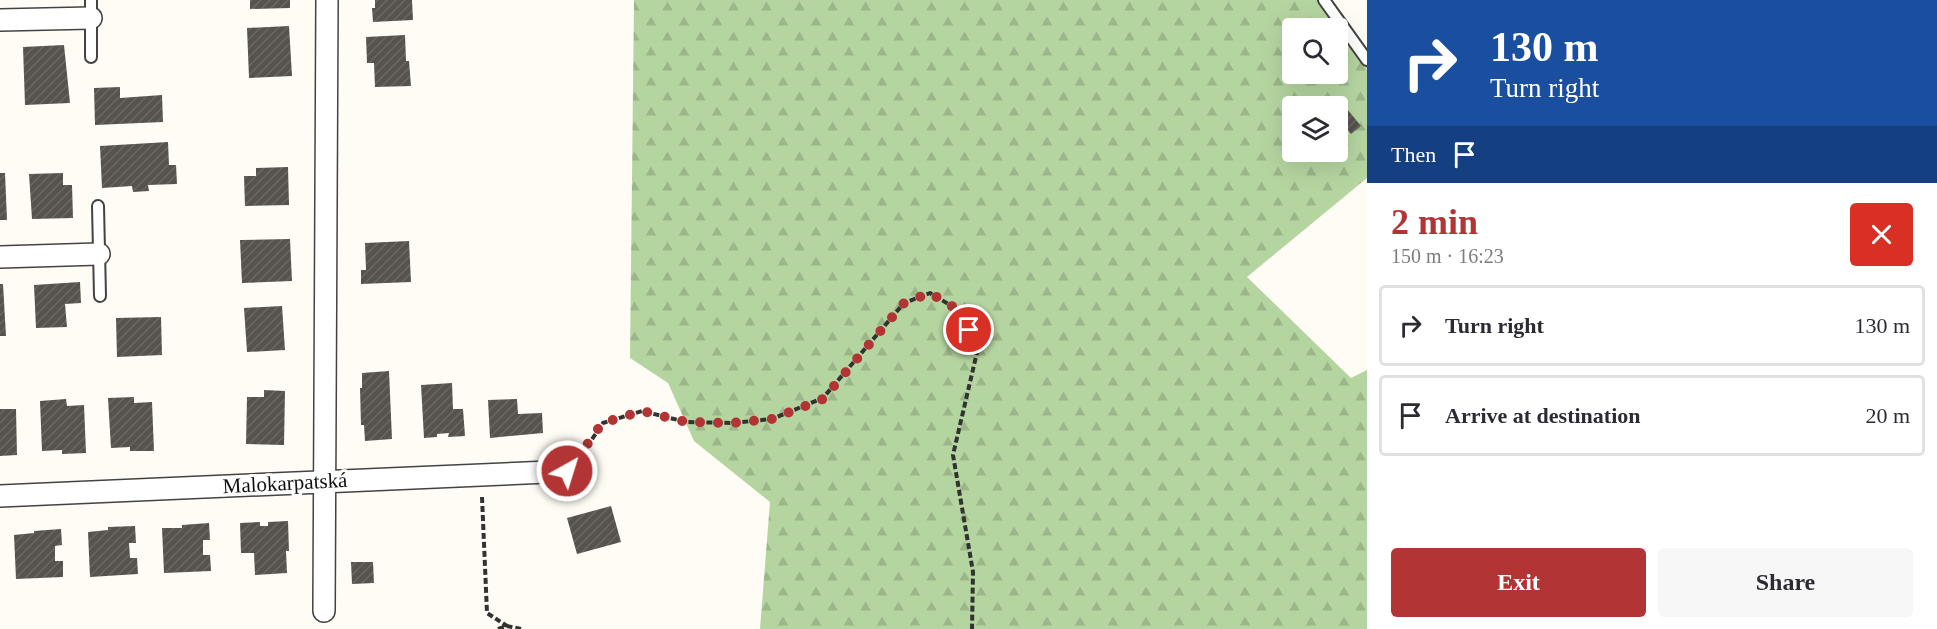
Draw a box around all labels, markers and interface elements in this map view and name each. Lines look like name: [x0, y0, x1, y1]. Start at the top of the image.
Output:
map controls: [1282, 18, 1348, 162]
button: search: [1282, 18, 1348, 84]
icon: right: [1391, 24, 1469, 102]
text: 130 m: [1490, 24, 1599, 70]
text: Turn right: [1490, 73, 1599, 103]
button: layers: [1282, 96, 1348, 162]
icon: arrive: [1448, 138, 1481, 171]
text: Then: [1391, 142, 1436, 167]
text: 2 min: [1391, 202, 1478, 242]
button: close: [1850, 203, 1913, 266]
text: 150 m · 16:23: [1391, 245, 1504, 267]
pin: [943, 304, 994, 355]
icon: right: [1394, 309, 1427, 342]
icon: arrive: [952, 313, 985, 346]
text: Turn right: [1445, 313, 1544, 338]
text: 130 m: [1854, 313, 1910, 338]
icon: arrive: [1394, 399, 1427, 432]
text: Arrive at destination: [1445, 403, 1641, 428]
text: 20 m: [1865, 403, 1910, 428]
position arrow: [535, 439, 599, 503]
street label: Malokarpatská: [222, 468, 349, 498]
button: Exit: [1391, 548, 1646, 617]
button: Share: [1658, 548, 1913, 617]

